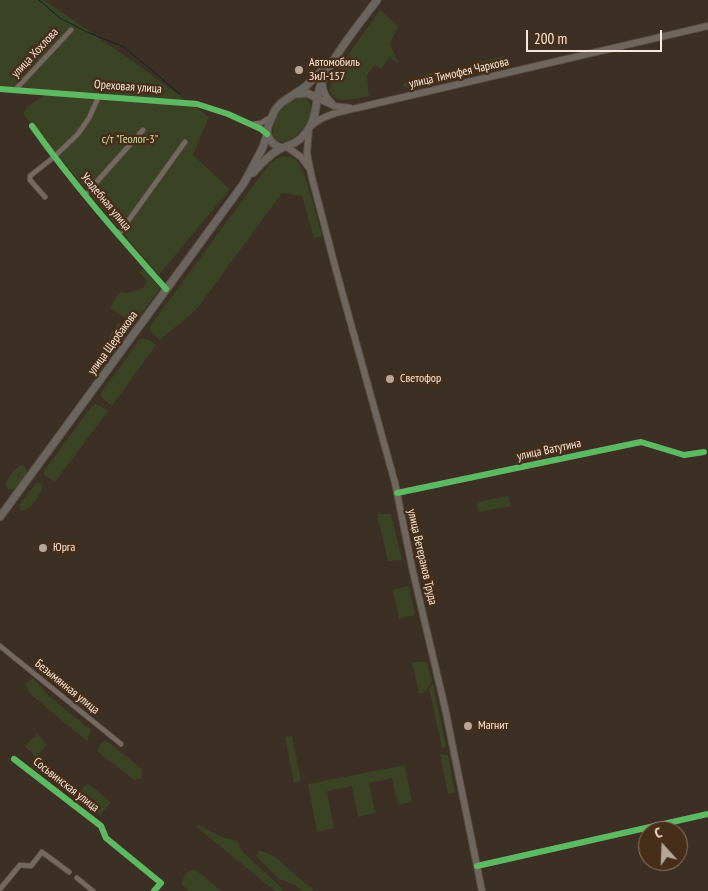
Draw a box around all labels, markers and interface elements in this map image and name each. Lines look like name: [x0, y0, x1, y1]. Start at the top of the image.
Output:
scale bar: [528, 20, 664, 52]
street label: улица Хохлова: [8, 25, 62, 81]
text: 200 m: [534, 29, 567, 48]
street label: улица Тимофея Чаркова: [408, 54, 510, 92]
place label: Автомобиль ЗиЛ-157: [309, 56, 360, 84]
marker: Автомобиль ЗиЛ-157: [293, 64, 305, 76]
street label: Ореховая улица: [94, 77, 162, 97]
park label: с/т "Геолог-3": [102, 133, 158, 147]
street label: Усадебная улица: [78, 170, 134, 234]
street label: улица Щербакова: [85, 308, 141, 378]
place label: Светофор: [400, 372, 441, 386]
marker: Светофор: [384, 373, 396, 385]
street label: улица Ватутина: [516, 436, 582, 464]
street label: улица Ветеранов Труда: [404, 508, 440, 606]
place label: Юрга: [53, 541, 75, 555]
marker: Юрга: [37, 542, 49, 554]
street label: Безымянная улица: [32, 657, 102, 717]
place label: Магнит: [478, 719, 508, 733]
marker: Магнит: [462, 720, 474, 732]
street label: Сосьвинская улица: [30, 755, 102, 815]
north arrow: [638, 821, 688, 871]
text: С: [652, 823, 664, 842]

